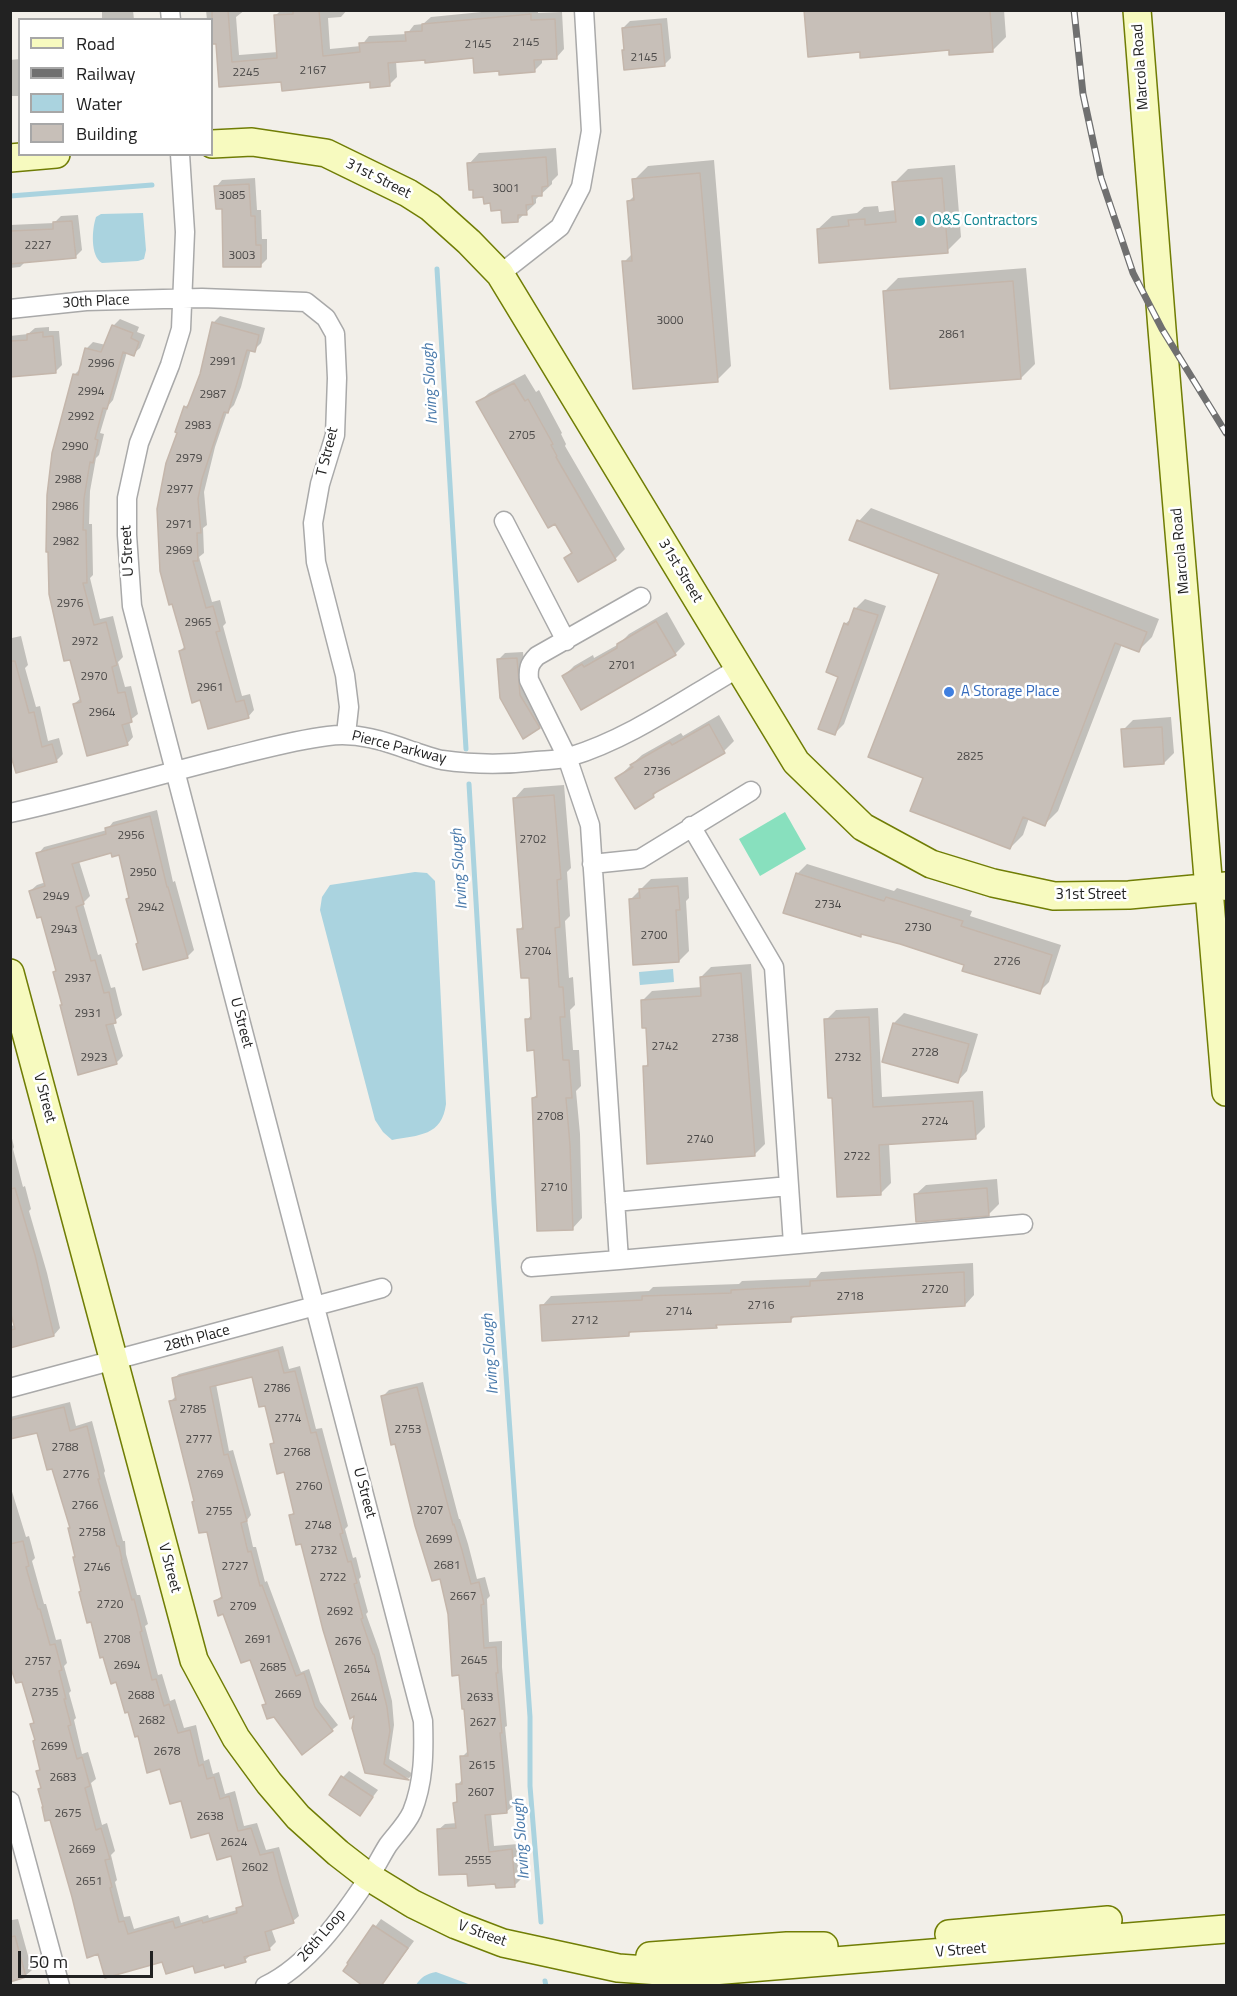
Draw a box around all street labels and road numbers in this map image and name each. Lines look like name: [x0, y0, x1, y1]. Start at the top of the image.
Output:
street label: Marcola Road: [1129, 23, 1153, 111]
street label: 31st Street: [342, 155, 414, 203]
street label: 30th Place: [62, 291, 130, 313]
street label: T Street: [313, 426, 343, 478]
street label: Marcola Road: [1168, 507, 1194, 595]
street label: U Street: [118, 525, 138, 577]
street label: 31st Street: [654, 536, 706, 606]
street label: Pierce Parkway: [350, 728, 448, 768]
street label: 31st Street: [1055, 886, 1127, 904]
street label: U Street: [226, 996, 256, 1050]
street label: V Street: [29, 1071, 59, 1125]
street label: 28th Place: [162, 1322, 232, 1356]
street label: U Street: [349, 1466, 379, 1520]
street label: V Street: [154, 1541, 184, 1595]
street label: 26th Loop: [294, 1906, 350, 1966]
street label: V Street: [455, 1917, 509, 1951]
street label: V Street: [935, 1940, 987, 1962]

